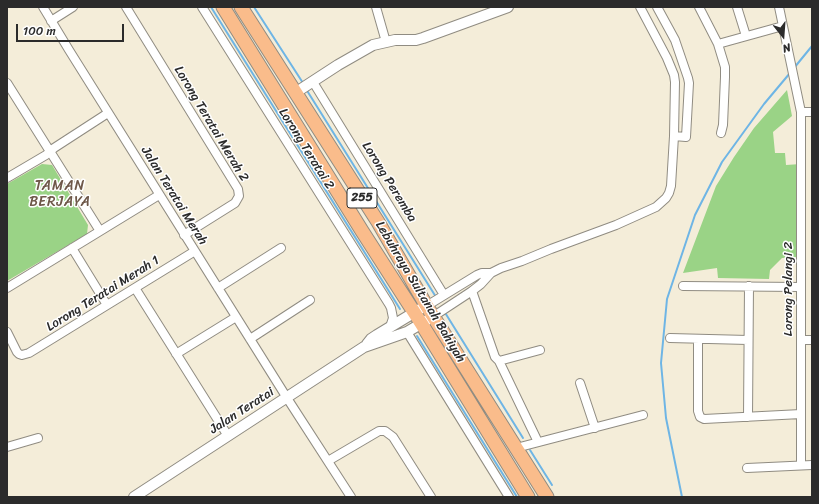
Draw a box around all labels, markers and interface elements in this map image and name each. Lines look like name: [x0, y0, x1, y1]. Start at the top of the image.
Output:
scale bar: [18, 16, 126, 42]
north arrow: [763, 16, 803, 56]
text: 100 m: [23, 20, 56, 42]
text: N: [780, 38, 793, 58]
street label: Lorong Teratai Merah 2: [170, 63, 252, 185]
street label: Lorong Teratai 2: [275, 106, 337, 192]
street label: Lorong Peremba: [358, 139, 420, 225]
street label: Jalan Teratai Merah: [137, 144, 211, 248]
district label: TAMAN BERJAYA: [29, 178, 91, 210]
road number: 255: [347, 188, 377, 208]
street label: Lebuhraya Sultanah Bahiyah: [372, 218, 468, 366]
street label: Lorong Pelangi 2: [781, 242, 797, 336]
street label: Lorong Teratai Merah 1: [44, 253, 162, 335]
street label: Jalan Teratai: [207, 384, 277, 438]

